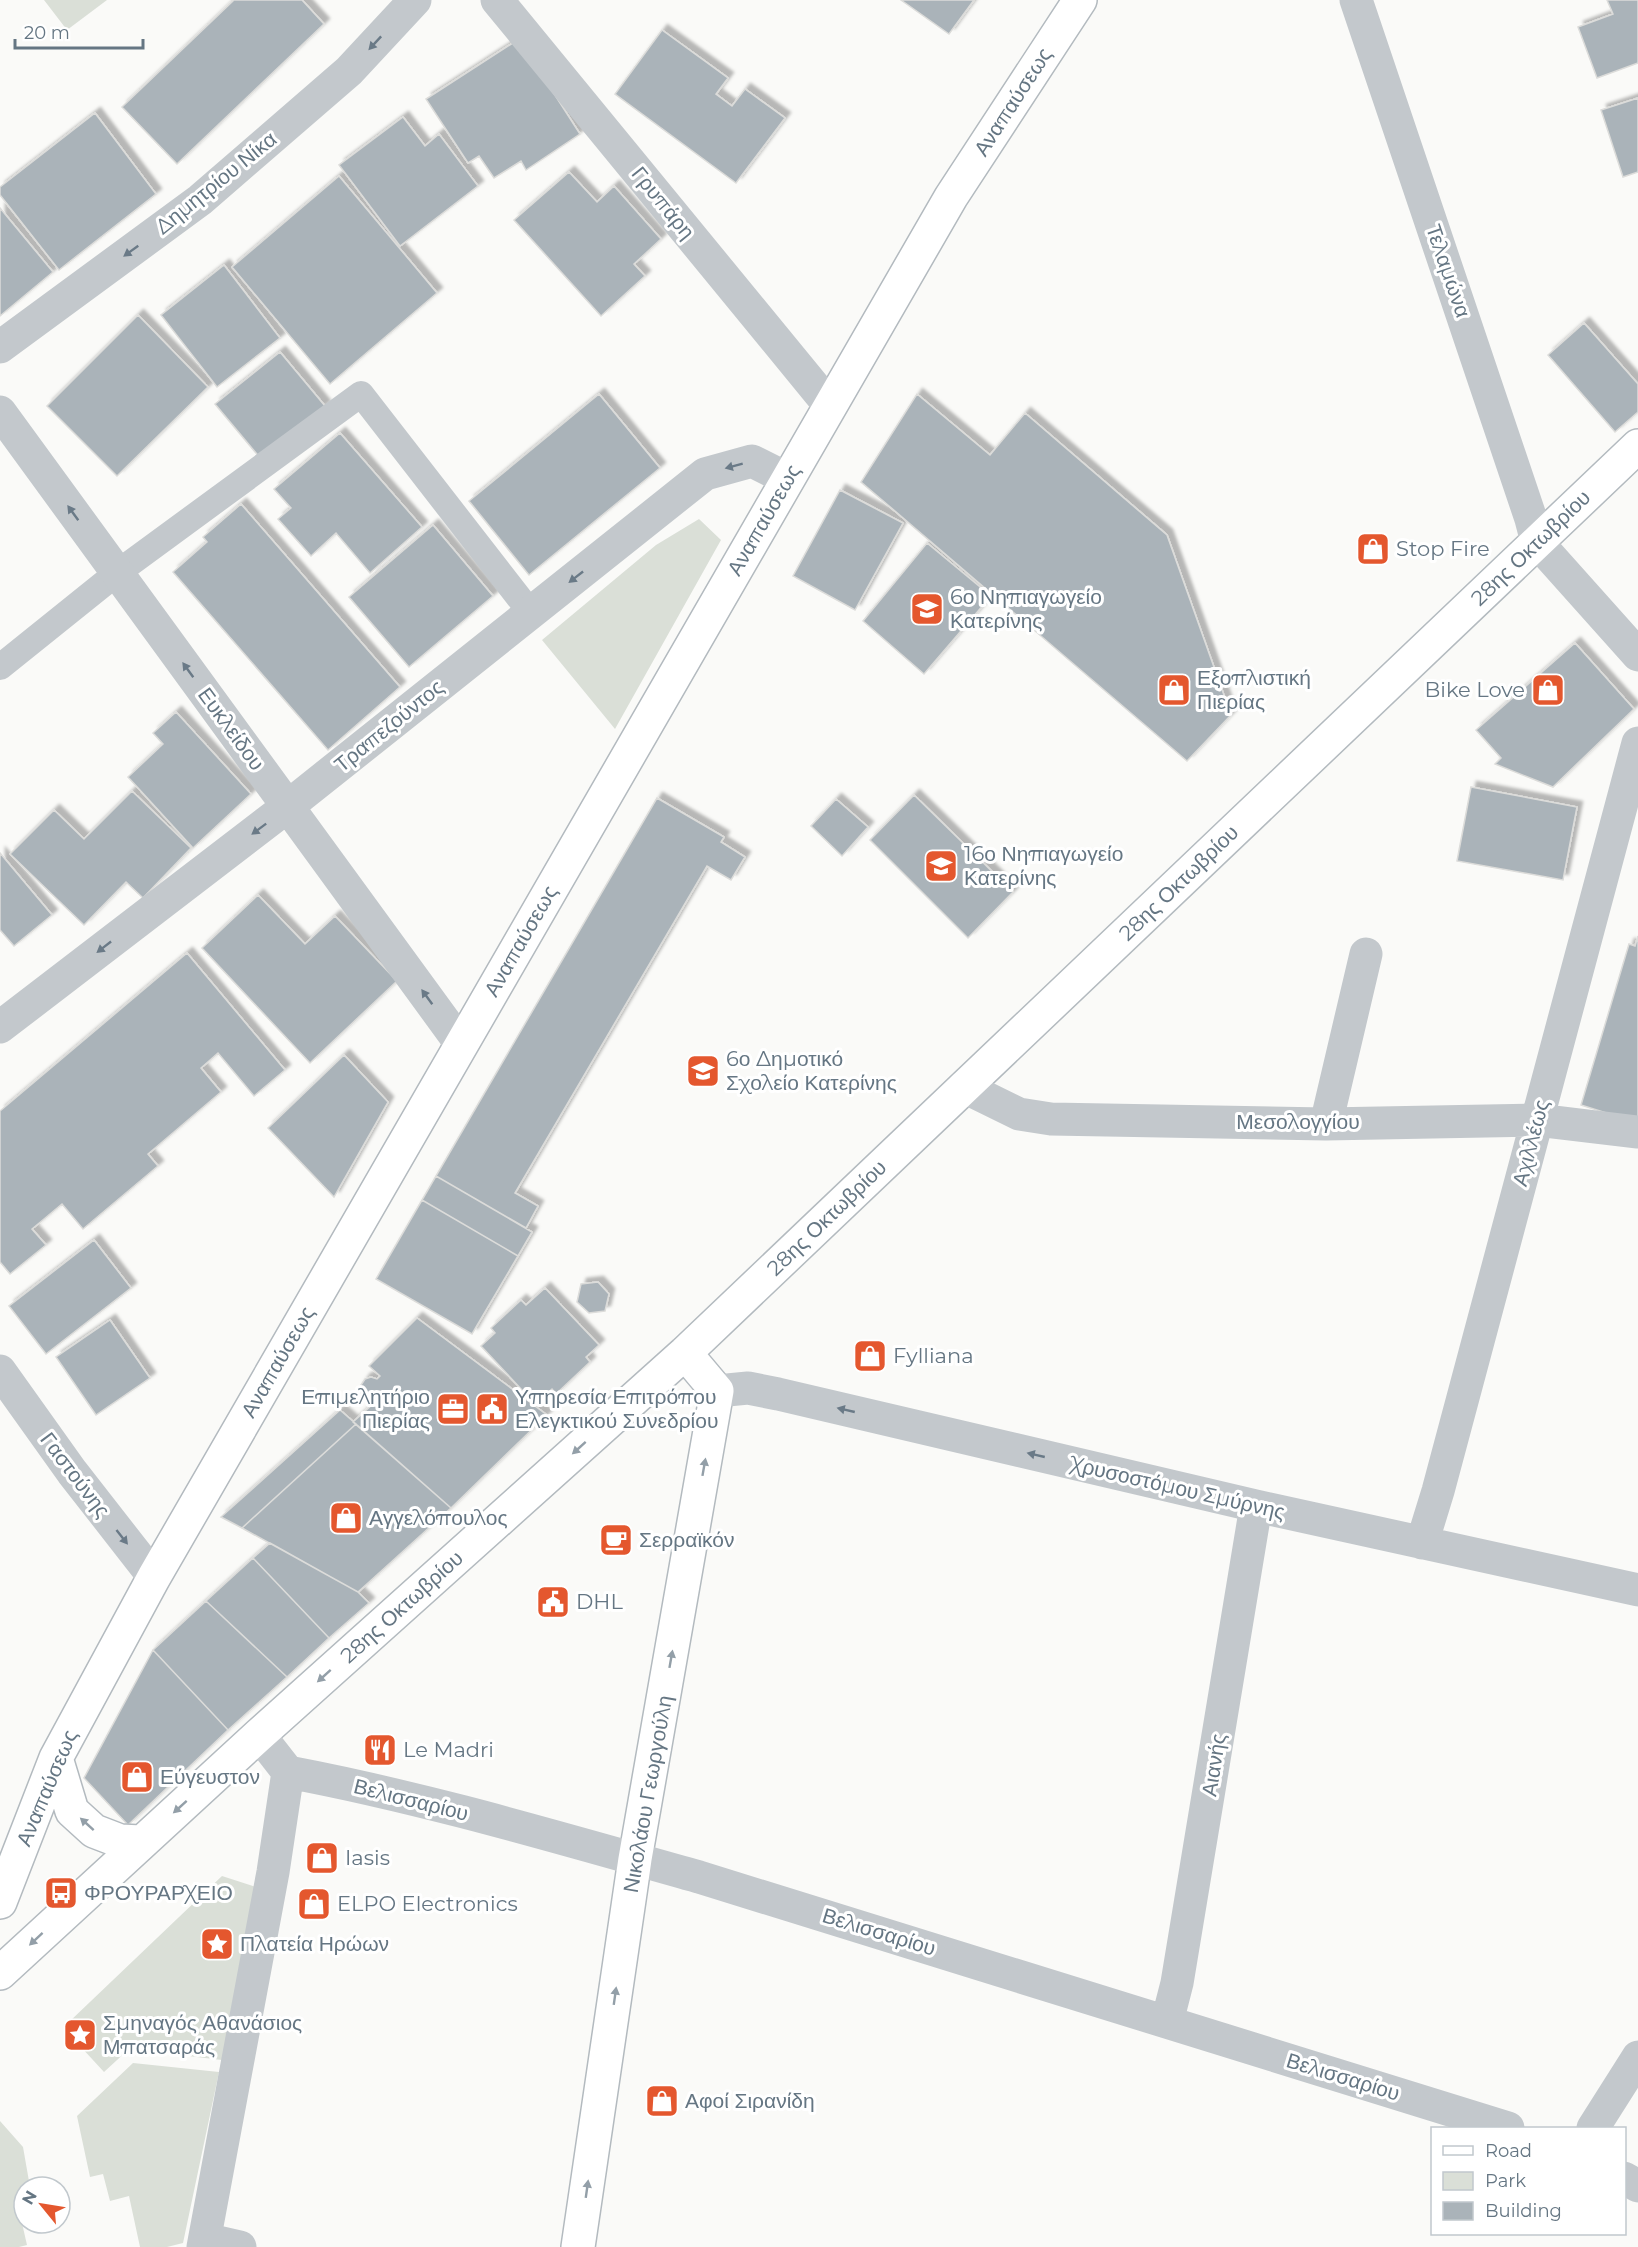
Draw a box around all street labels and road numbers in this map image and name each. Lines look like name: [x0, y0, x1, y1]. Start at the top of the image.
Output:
street label: Αναπαύσεως: [968, 43, 1057, 160]
street label: Δημητρίου Νίκα: [150, 126, 281, 239]
street label: Γρυπάρη: [627, 161, 700, 244]
street label: Τελαμώνα: [1421, 221, 1476, 321]
street label: Αναπαύσεως: [722, 460, 805, 580]
street label: 28ης Οκτωβρίου: [1466, 485, 1595, 611]
street label: Τραπεζούντος: [329, 674, 448, 777]
street label: Ευκλείδου: [193, 682, 270, 775]
street label: 28ης Οκτωβρίου: [1114, 820, 1243, 946]
street label: Αναπαύσεως: [479, 881, 562, 1001]
street label: Αχιλλέως: [1507, 1097, 1554, 1189]
street label: Μεσολογγίου: [1236, 1109, 1360, 1134]
street label: 28ης Οκτωβρίου: [762, 1155, 891, 1281]
street label: Αναπαύσεως: [236, 1302, 319, 1422]
street label: Γαστούνης: [35, 1427, 116, 1522]
street label: Χρυσοστόμου Σμύρνης: [1066, 1450, 1287, 1524]
street label: 28ης Οκτωβρίου: [335, 1545, 468, 1668]
street label: Νικολάου Γεωργούλη: [618, 1693, 677, 1895]
street label: Αναπαύσεως: [11, 1726, 82, 1850]
street label: Αιανής: [1196, 1732, 1231, 1798]
street label: Βελισσαρίου: [351, 1773, 471, 1826]
street label: Βελισσαρίου: [819, 1902, 939, 1961]
street label: Βελισσαρίου: [1283, 2047, 1403, 2106]

